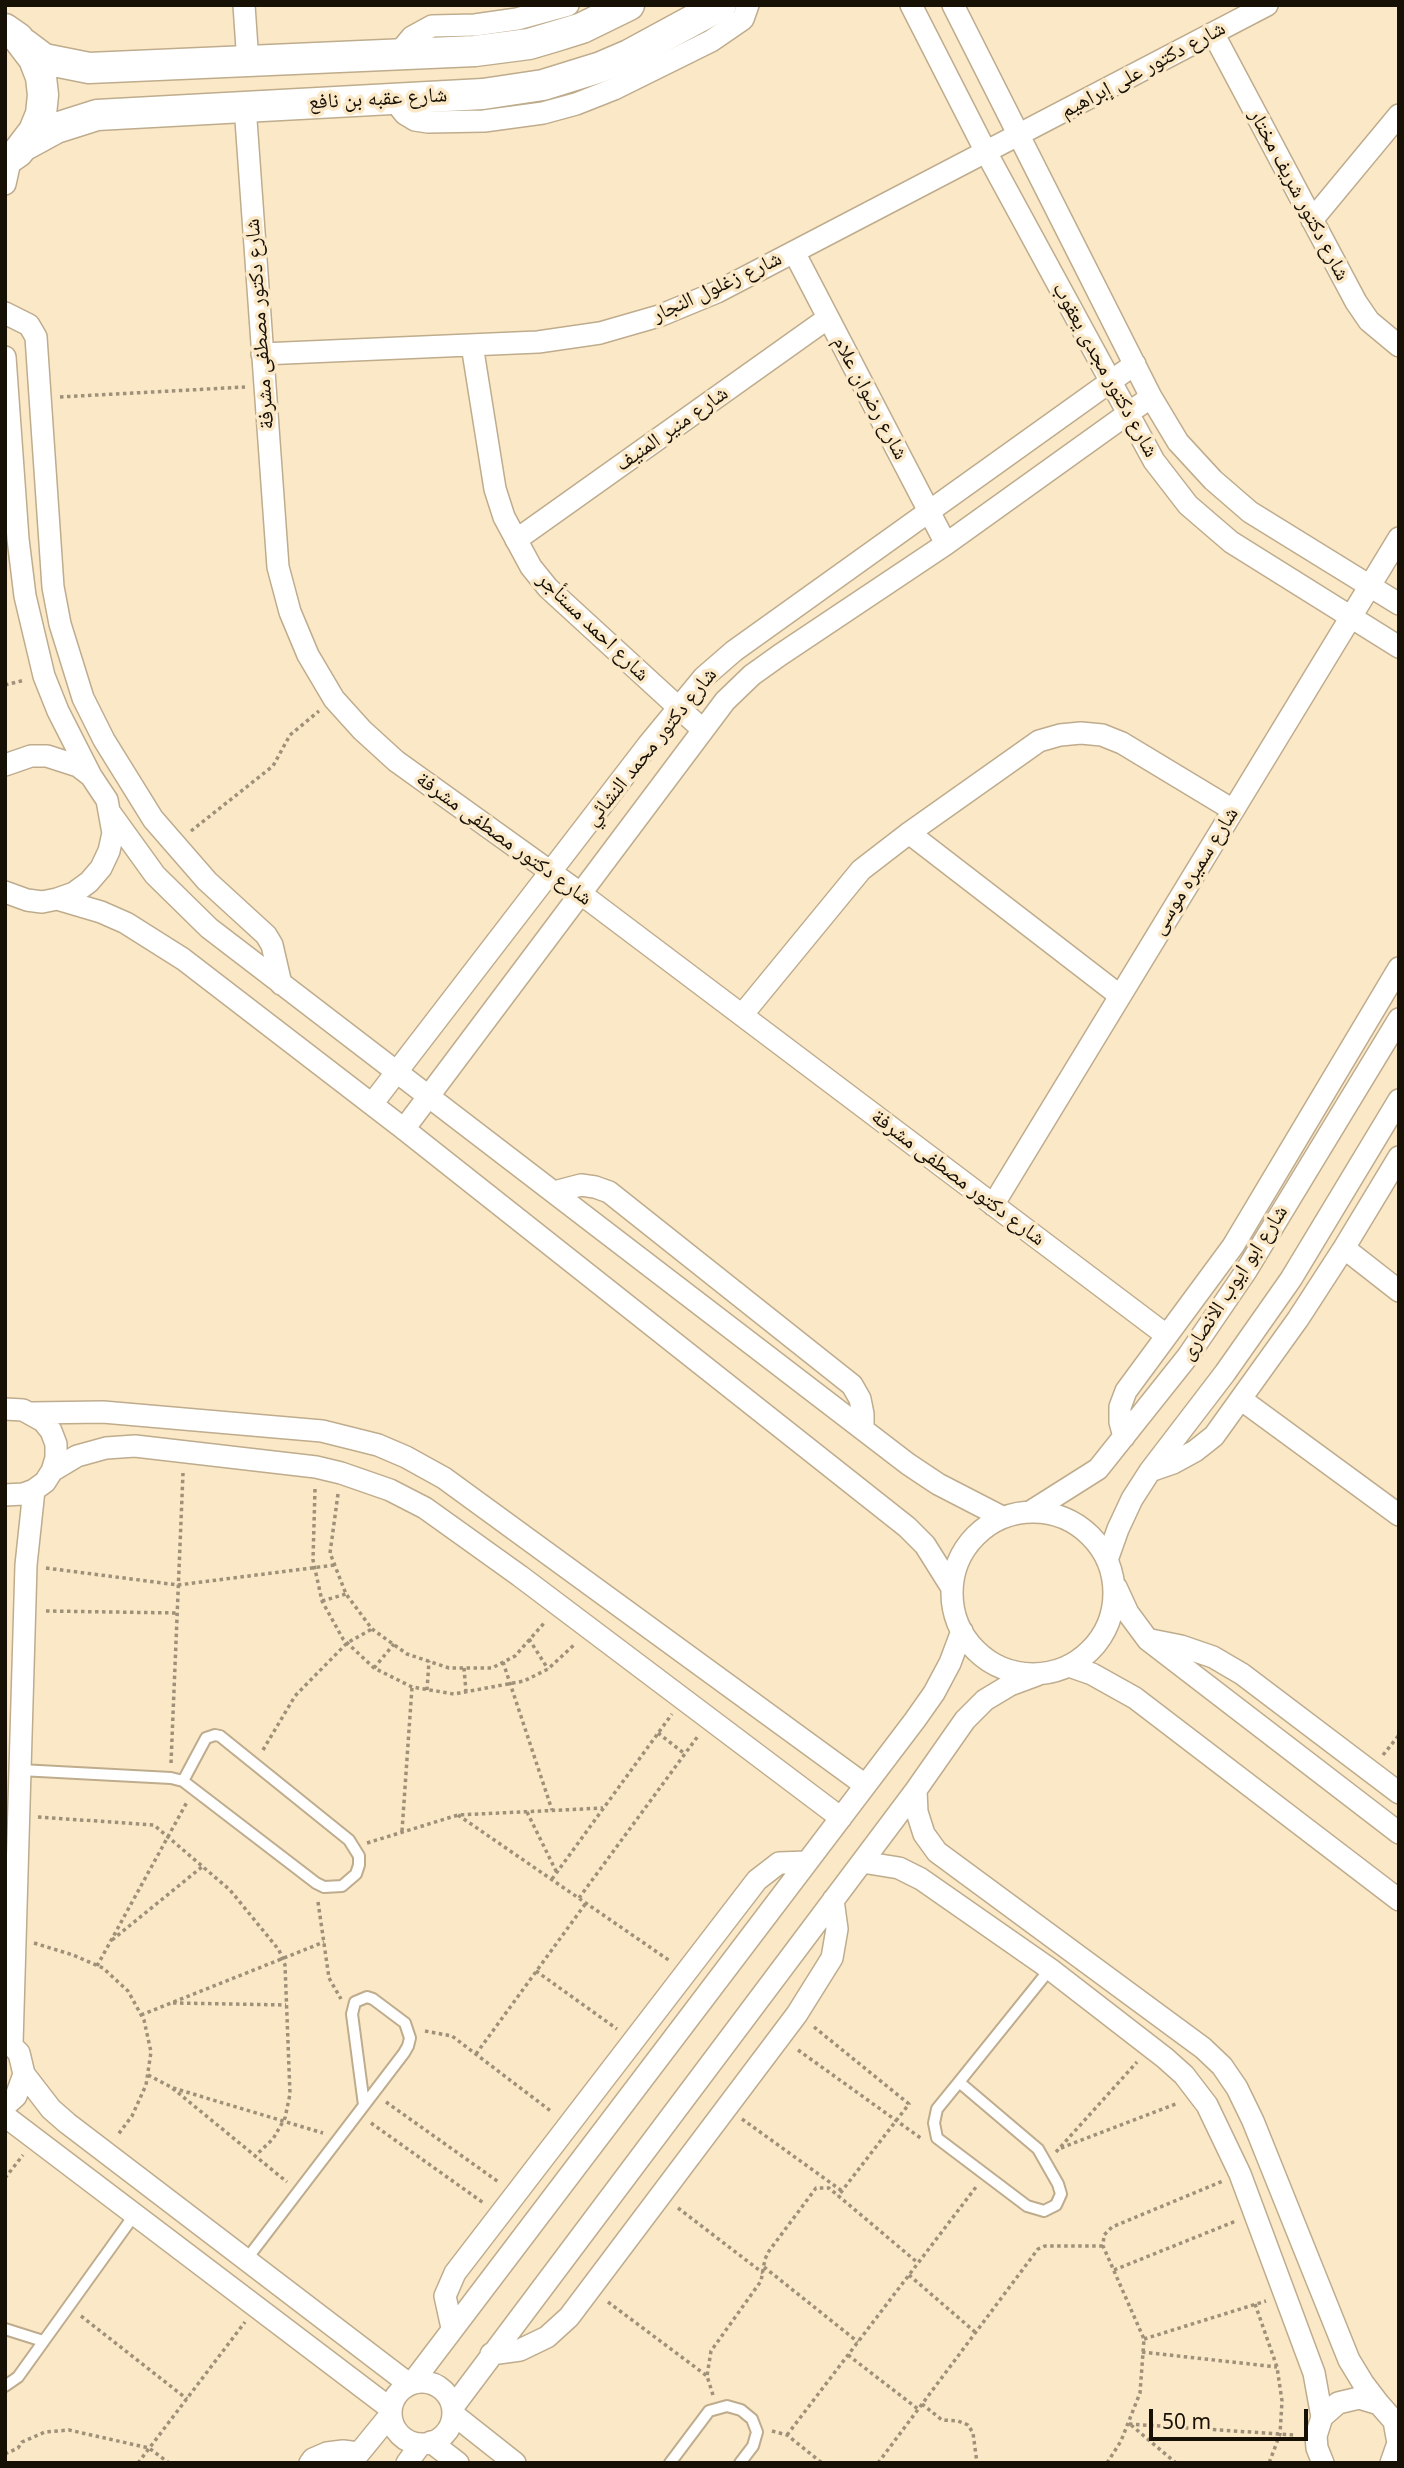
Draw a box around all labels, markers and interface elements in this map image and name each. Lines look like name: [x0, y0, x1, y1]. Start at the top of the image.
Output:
street label: شارع دكتور على إبراهيم: [1056, 16, 1230, 124]
street label: شارع عقبه بن نافع: [308, 83, 448, 115]
street label: شارع دكتور شريف مختار: [1243, 105, 1355, 285]
street label: شارع دكتور مصطفى مشرفة: [240, 218, 280, 430]
street label: شارع زغلول النجار: [648, 246, 786, 328]
street label: شارع دكتور مجدى يعقوب: [1047, 278, 1163, 462]
street label: شارع رضوان علام: [827, 332, 913, 464]
street label: شارع منير المنيف: [611, 381, 733, 477]
street label: شارع احمد مستأجر: [532, 567, 654, 687]
street label: شارع دكتور محمد النشائي: [579, 663, 723, 831]
street label: شارع دكتور مصطفى مشرفة: [411, 767, 597, 911]
street label: شارع سميره موسى: [1146, 803, 1244, 939]
street label: شارع دكتور مصطفى مشرفة: [866, 1104, 1050, 1252]
street label: شارع ابو ايوب الانصارى: [1175, 1201, 1293, 1365]
scale bar: [1152, 2394, 1311, 2438]
text: 50 m: [1162, 2407, 1211, 2435]

